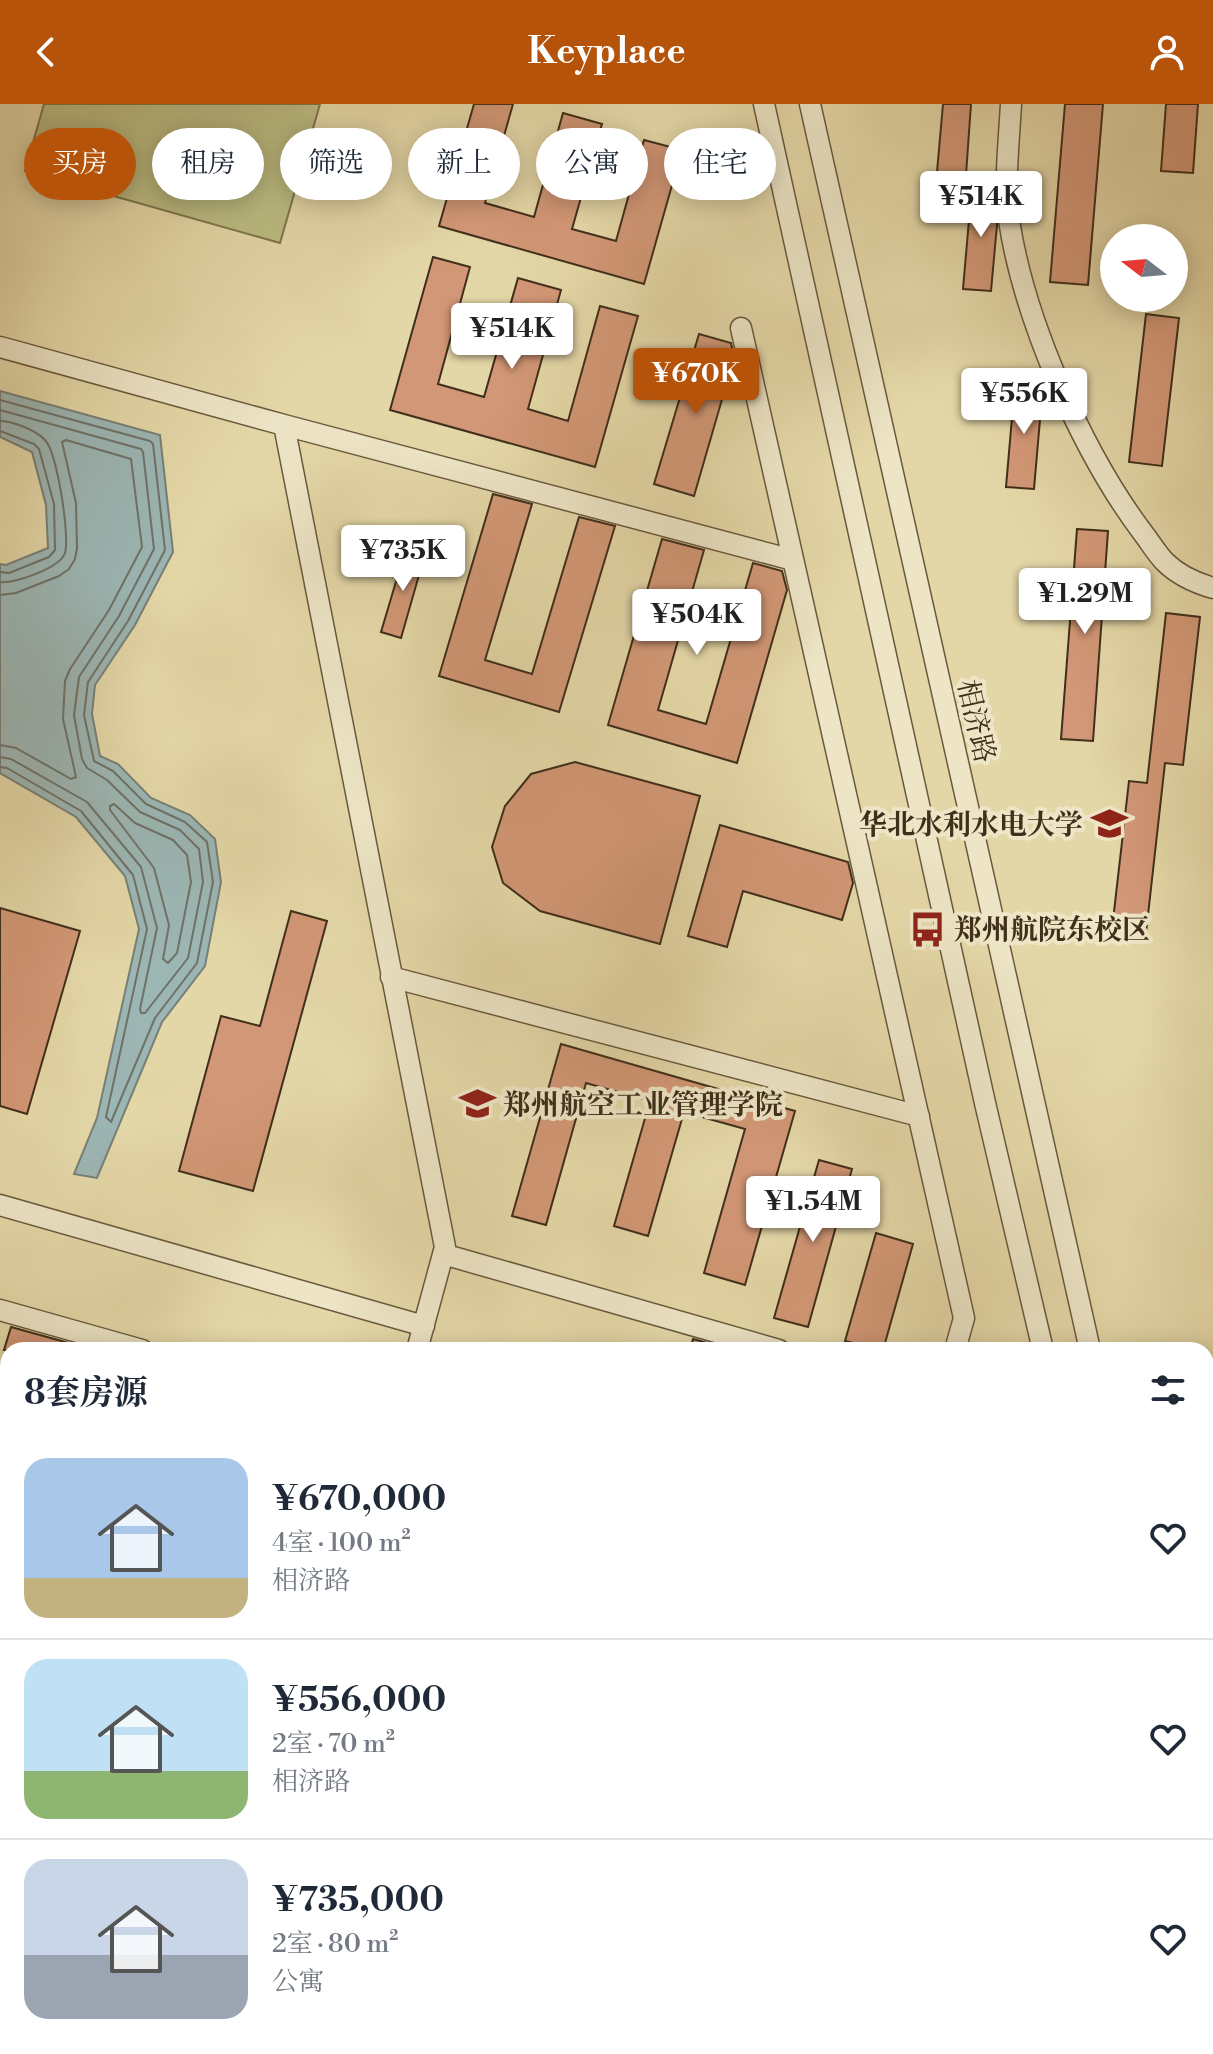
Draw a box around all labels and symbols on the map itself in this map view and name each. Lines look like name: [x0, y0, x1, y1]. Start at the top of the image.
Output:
pin: ¥514K: [925, 171, 1037, 239]
north arrow: [1100, 224, 1188, 312]
pin: ¥514K: [456, 303, 568, 371]
pin: ¥670K: [640, 348, 752, 416]
pin: ¥556K: [968, 368, 1080, 436]
pin: ¥735K: [347, 525, 459, 593]
pin: ¥1.29M: [1020, 568, 1150, 636]
pin: ¥504K: [641, 589, 753, 657]
street label: 相济路: [949, 676, 1002, 766]
school or university icon: 华北水利水电大学: [1090, 805, 1128, 843]
place label: 华北水利水电大学: [859, 808, 1083, 843]
bus stop icon: 郑州航院东校区: [909, 910, 947, 948]
place label: 郑州航院东校区: [954, 913, 1150, 948]
school or university icon: 郑州航空工业管理学院: [458, 1085, 496, 1123]
place label: 郑州航空工业管理学院: [503, 1088, 783, 1123]
pin: ¥1.54M: [748, 1176, 878, 1244]

